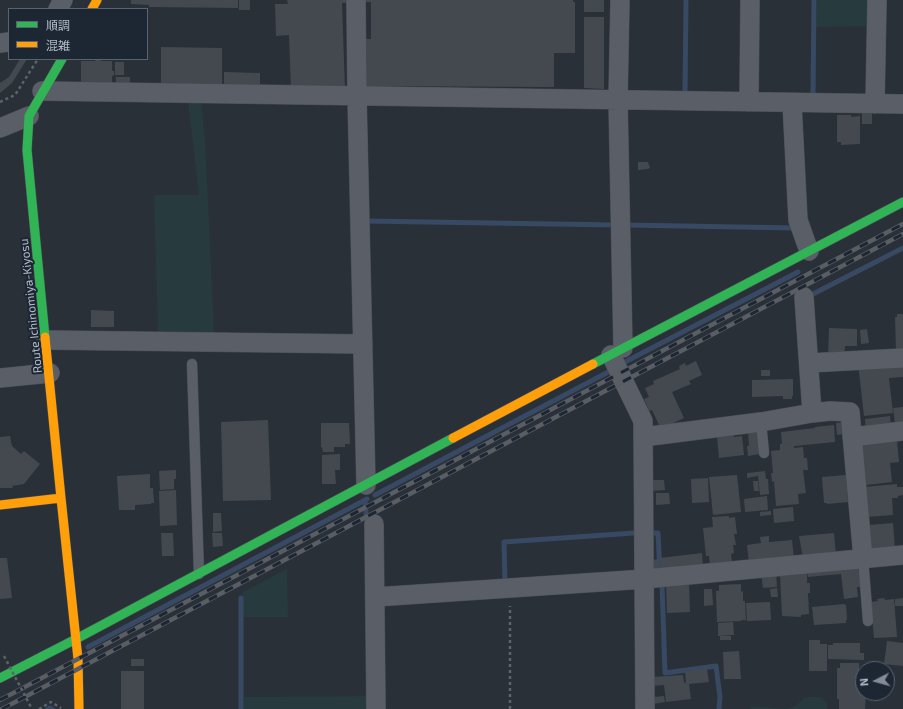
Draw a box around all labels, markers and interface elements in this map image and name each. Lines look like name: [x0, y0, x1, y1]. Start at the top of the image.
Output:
legend: [8, 8, 148, 60]
text: 順調: [46, 18, 70, 32]
text: 混雑: [46, 38, 70, 52]
street label: Route Ichinomiya-Kiyosu: [17, 238, 45, 374]
north arrow: [855, 661, 895, 701]
text: N: [857, 678, 870, 687]

